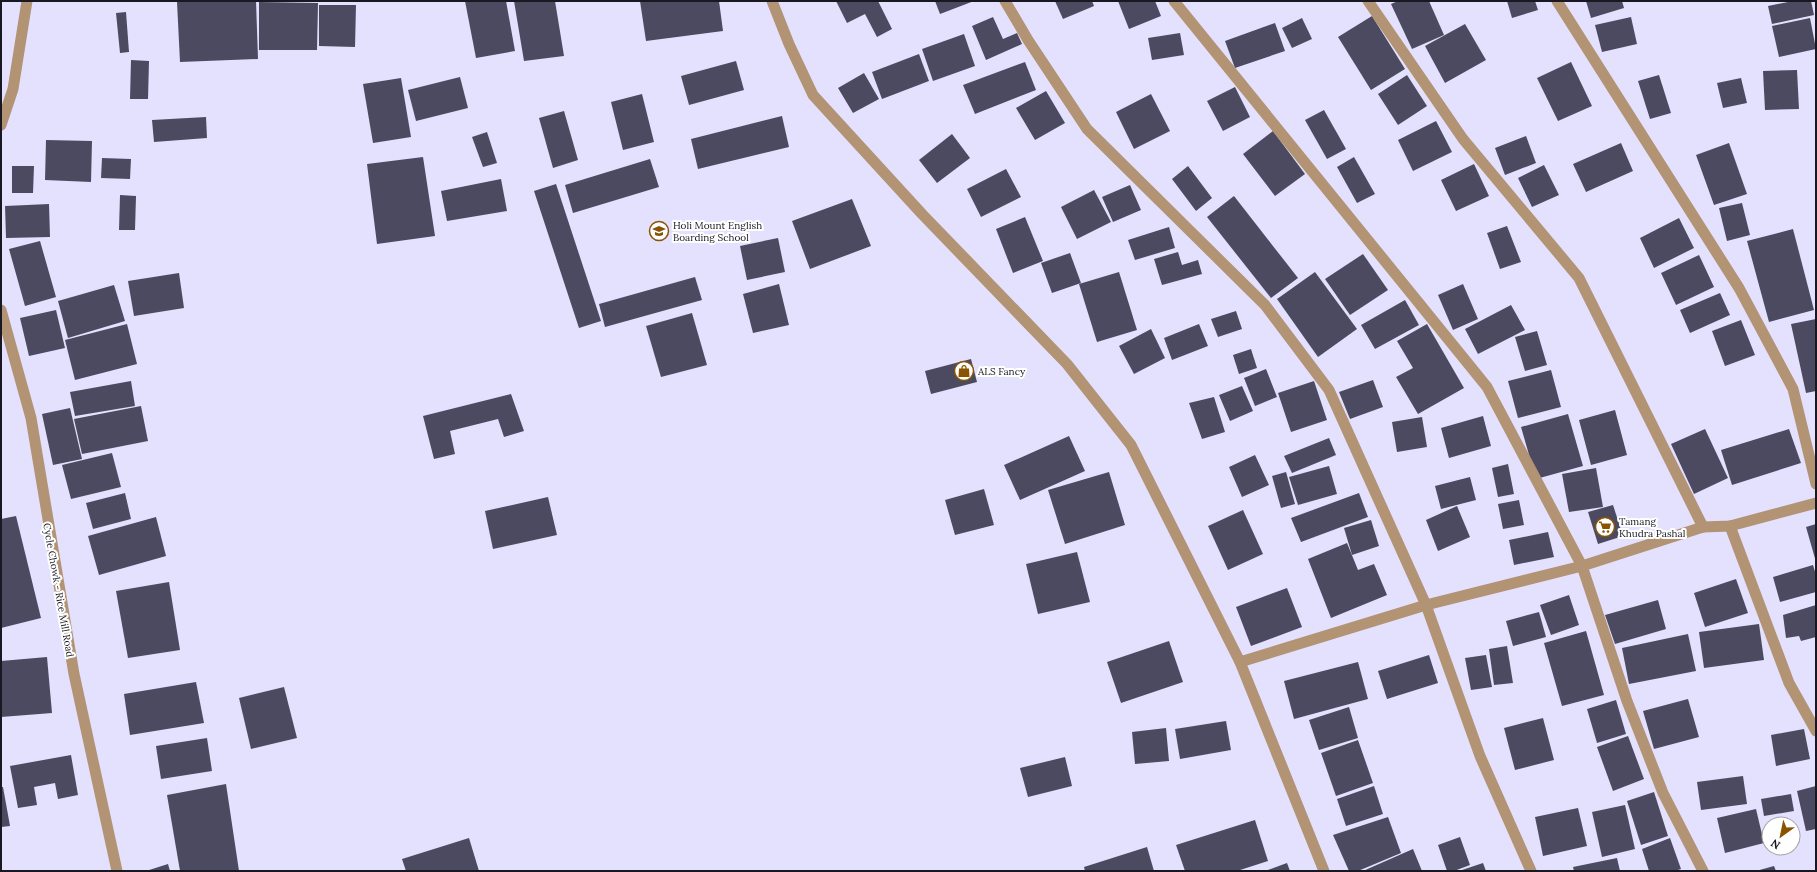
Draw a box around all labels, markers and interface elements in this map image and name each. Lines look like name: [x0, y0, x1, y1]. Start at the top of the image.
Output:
place label: Holi Mount English Boarding School: [673, 219, 762, 244]
school or university icon: Holi Mount English Boarding School: [648, 220, 670, 242]
shop icon: ALS Fancy: [953, 360, 975, 382]
place label: ALS Fancy: [977, 365, 1026, 378]
place label: Tamang Khudra Pashal: [1619, 515, 1686, 540]
supermarket icon: Tamang Khudra Pashal: [1594, 516, 1616, 538]
street label: Cycle Chowk - Rice Mill Road: [40, 522, 77, 658]
north arrow: [1761, 816, 1801, 856]
text: N: [1768, 836, 1783, 853]

